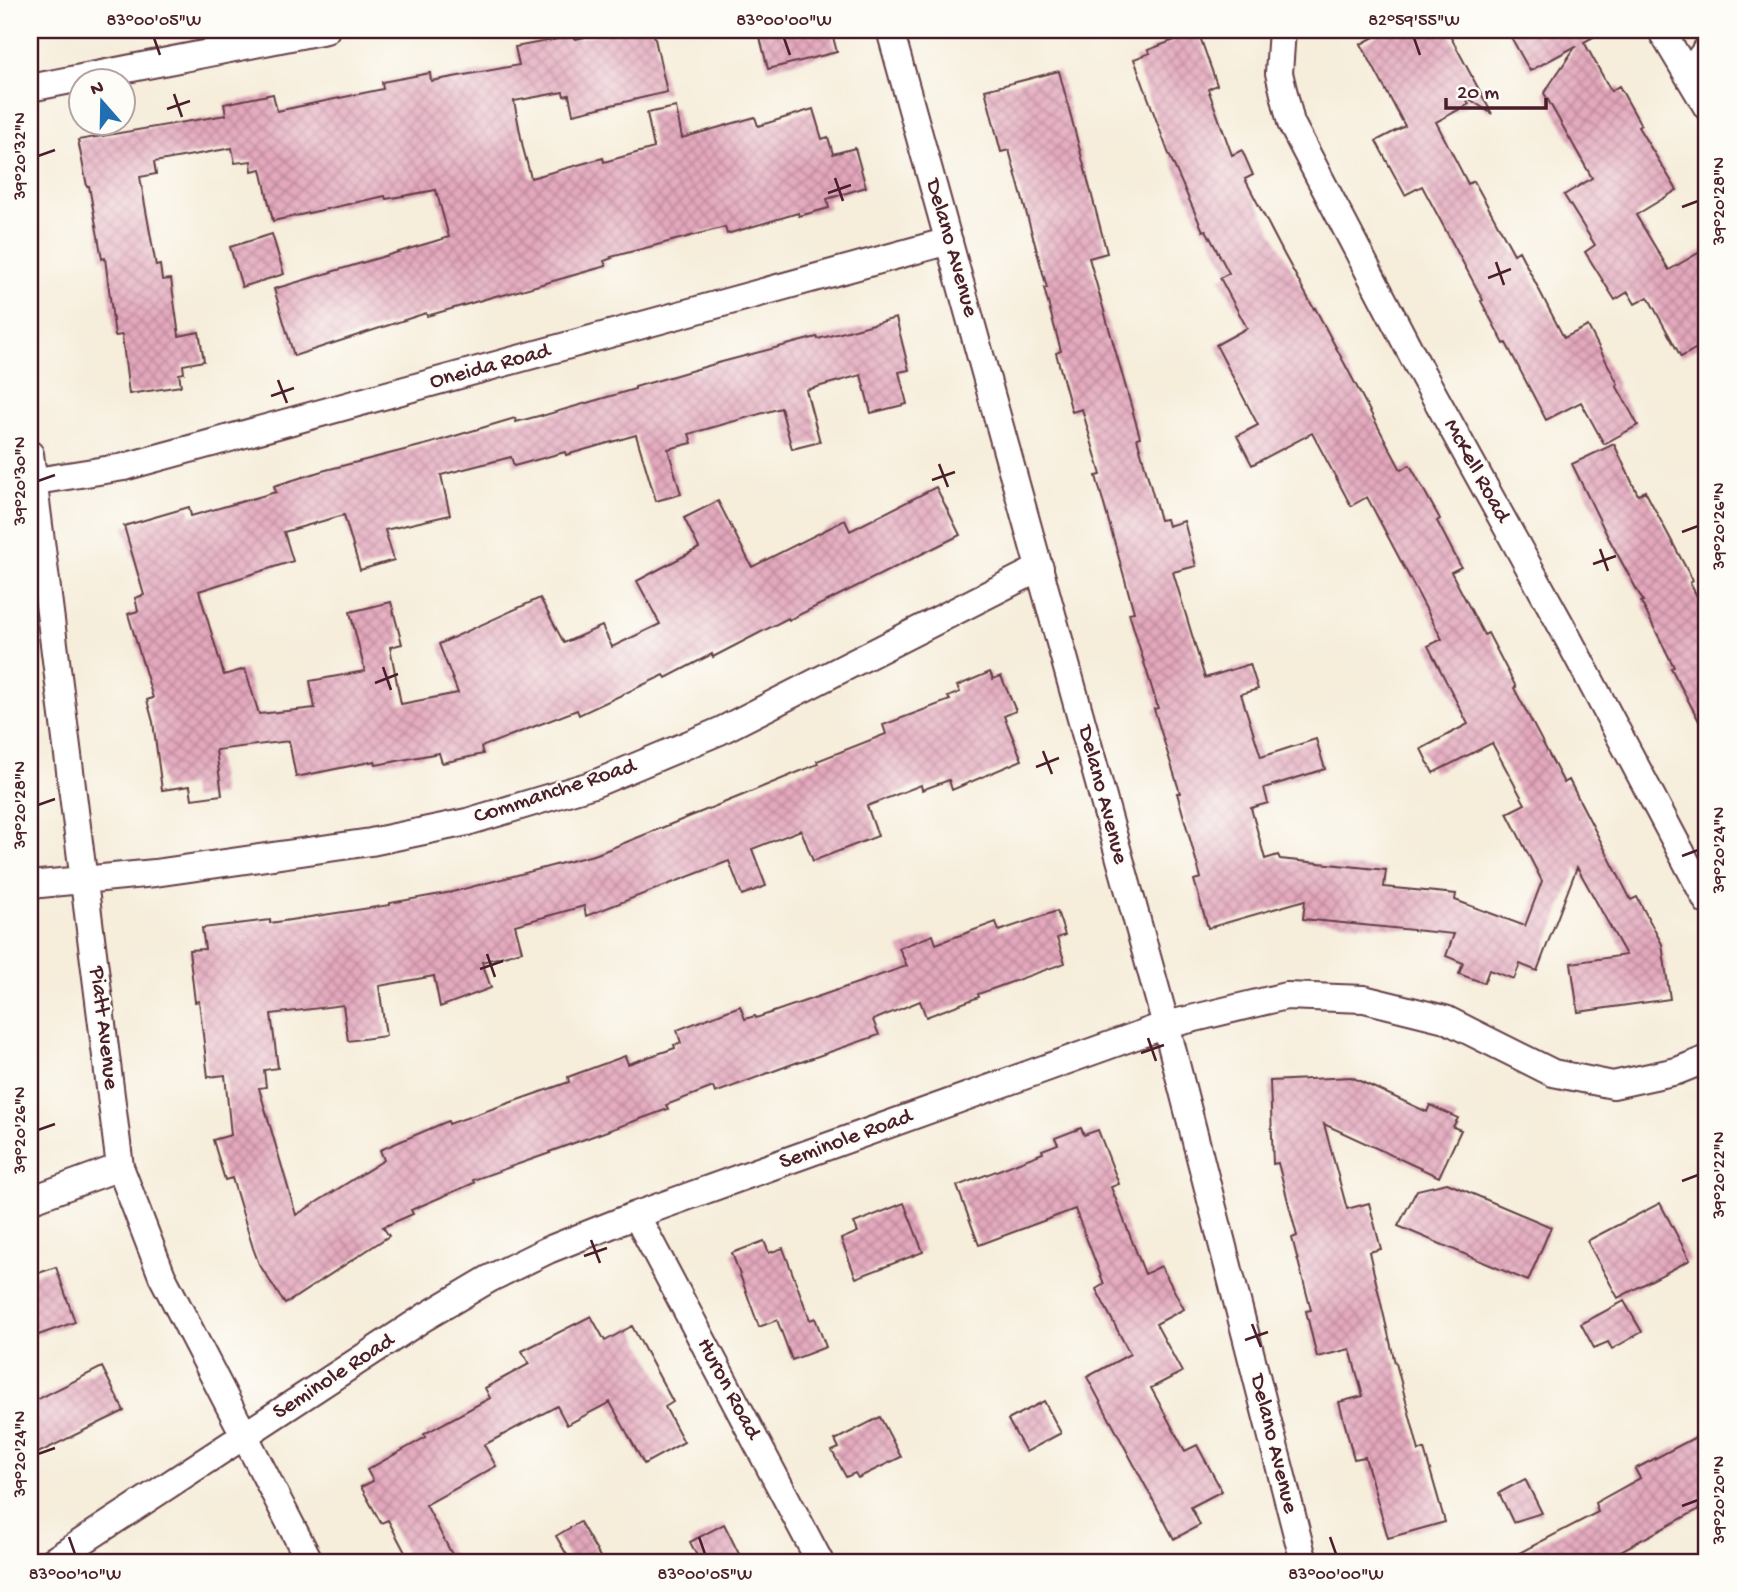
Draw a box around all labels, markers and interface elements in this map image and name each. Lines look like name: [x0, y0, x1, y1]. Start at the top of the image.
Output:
text: 83°00'05"W: [107, 11, 201, 32]
text: 83°00'00"W: [736, 11, 832, 32]
text: 82°59'55"W: [1368, 11, 1460, 32]
north arrow: [66, 66, 136, 136]
scale bar: [1446, 66, 1546, 110]
text: N: [88, 76, 107, 102]
text: 20 m: [1457, 82, 1499, 107]
text: 39°20'32"N: [11, 112, 32, 201]
text: 39°20'28"N: [1710, 157, 1731, 246]
street label: Delano Avenue: [918, 174, 984, 321]
street label: Oneida Road: [427, 338, 555, 396]
street label: McKell Road: [1437, 415, 1516, 529]
text: 39°20'30"N: [11, 437, 32, 526]
text: 39°20'26"N: [1710, 482, 1731, 571]
street label: Delano Avenue: [1070, 721, 1134, 868]
street label: Commanche Road: [471, 753, 641, 831]
text: 39°20'28"N: [11, 761, 32, 850]
text: 39°20'24"N: [1710, 807, 1731, 894]
street label: Piatt Avenue: [82, 964, 124, 1092]
text: 39°20'26"N: [11, 1086, 32, 1175]
street label: Seminole Road: [776, 1103, 918, 1177]
text: 39°20'22"N: [1710, 1132, 1731, 1219]
street label: Seminole Road: [268, 1327, 401, 1426]
street label: Huron Road: [690, 1334, 767, 1446]
street label: Delano Avenue: [1242, 1370, 1304, 1517]
text: 39°20'24"N: [11, 1411, 32, 1498]
text: 39°20'20"N: [1710, 1456, 1731, 1545]
text: 83°00'10"W: [29, 1565, 121, 1586]
text: 83°00'05"W: [658, 1565, 752, 1586]
text: 83°00'00"W: [1288, 1565, 1384, 1586]

